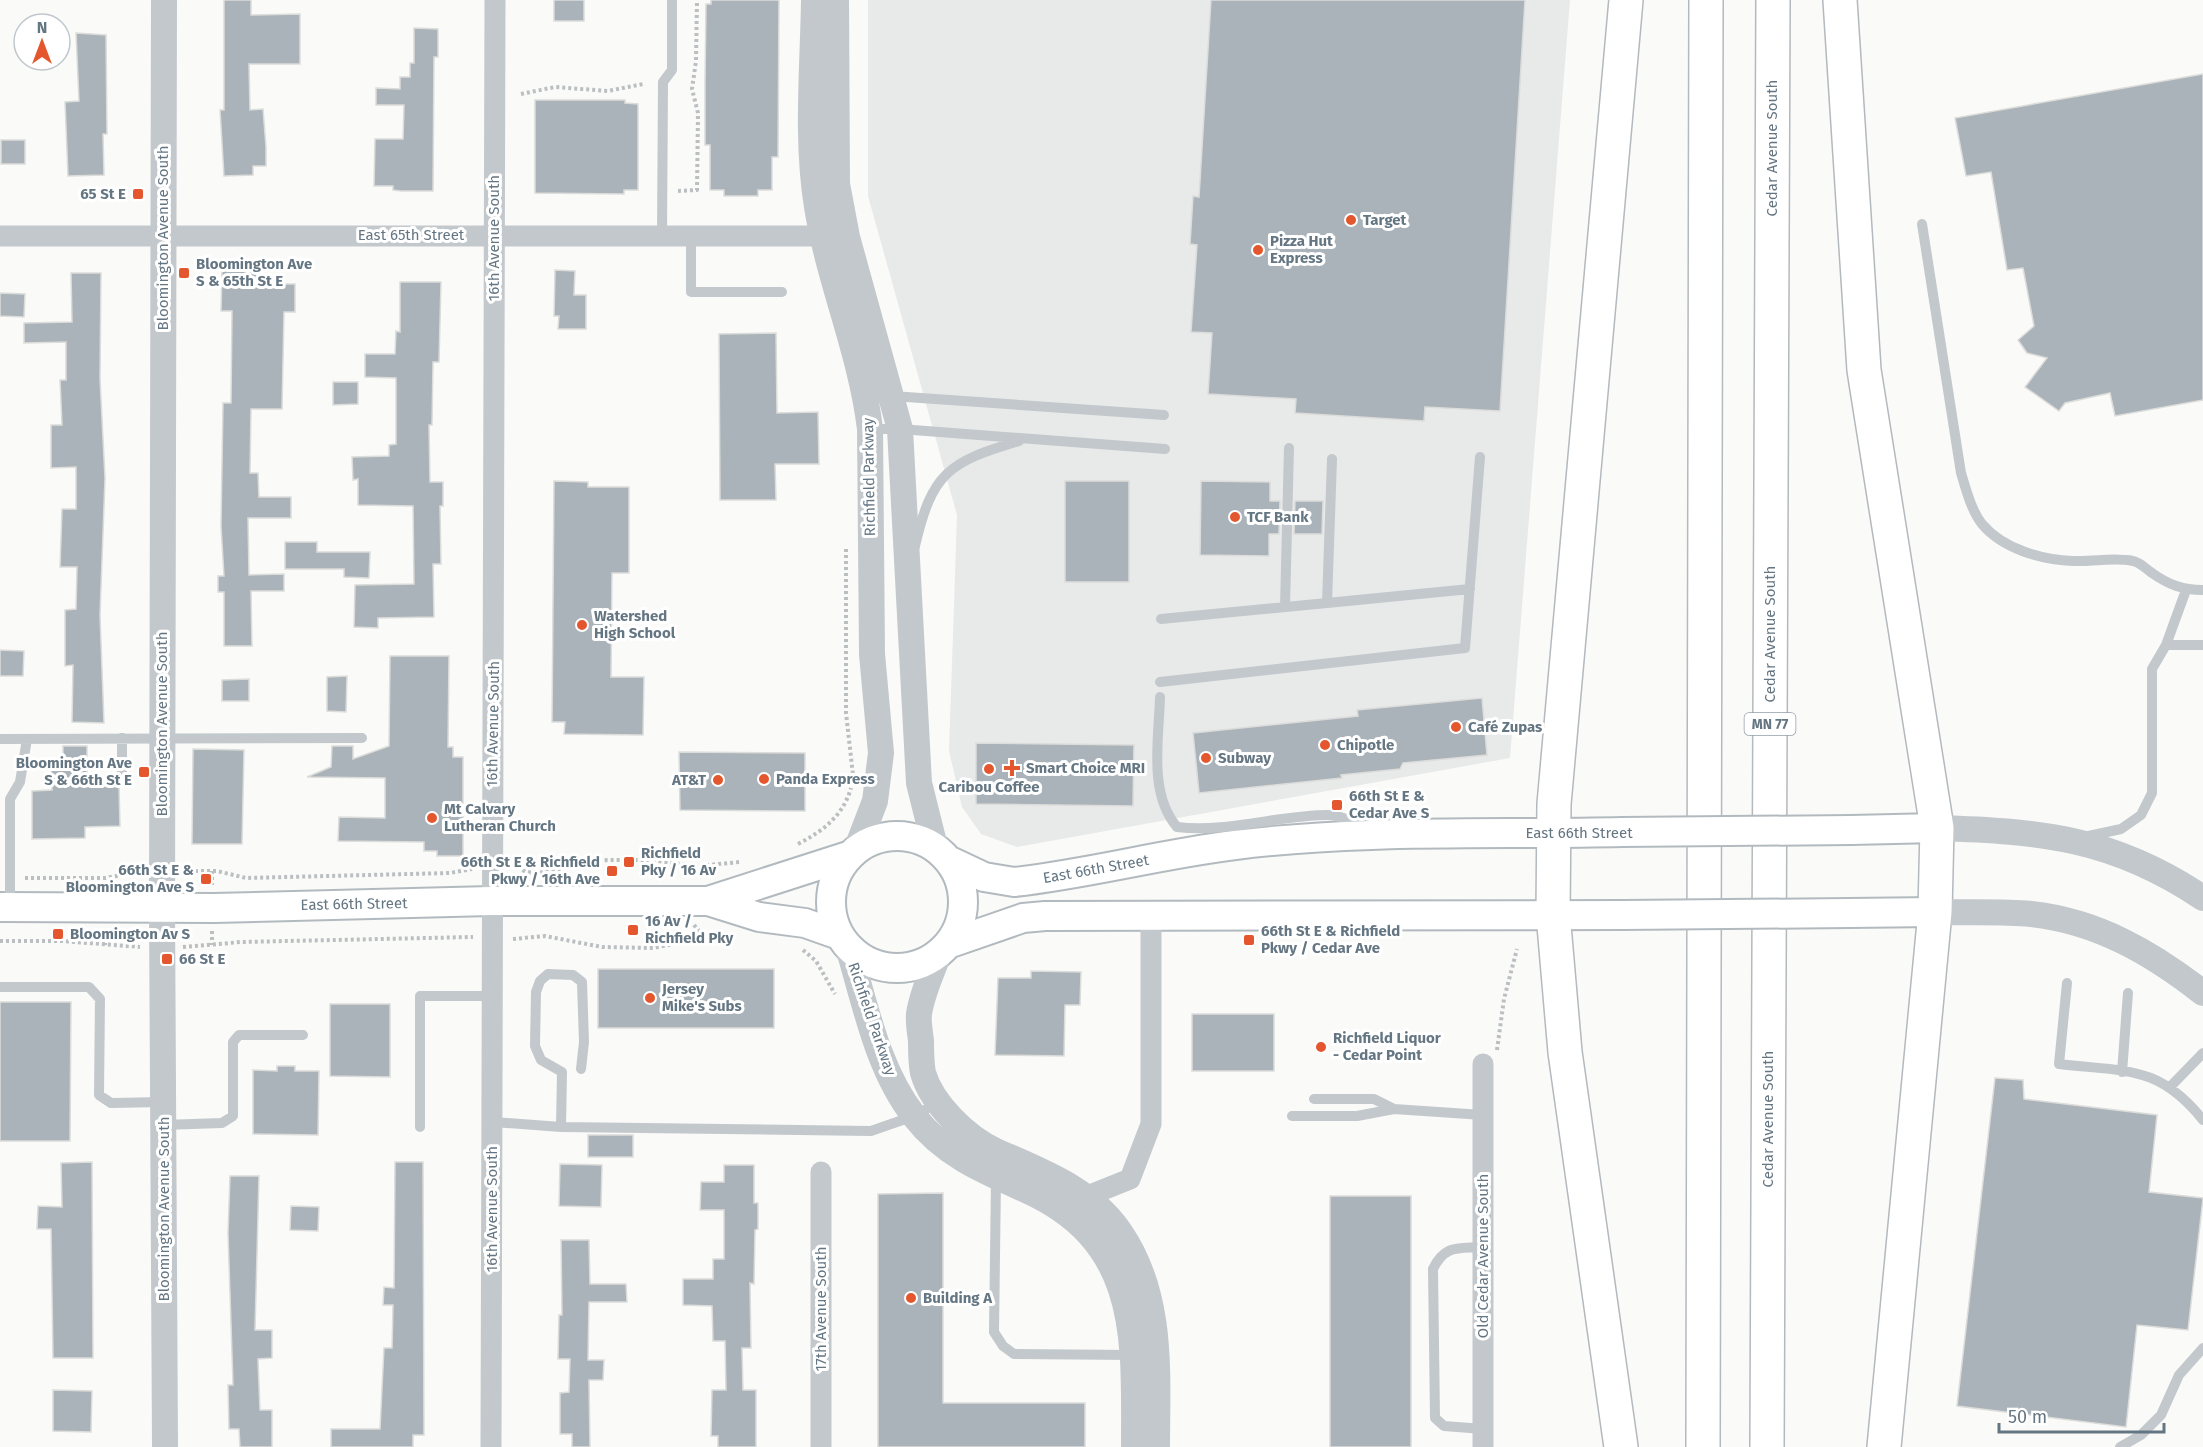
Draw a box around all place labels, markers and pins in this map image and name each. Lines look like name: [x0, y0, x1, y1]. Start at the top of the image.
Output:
place label: 65 St E: [80, 185, 126, 203]
marker: 65 St E: [131, 187, 145, 201]
place label: Target: [1363, 211, 1407, 229]
marker: Target: [1344, 213, 1358, 227]
place label: Pizza Hut Express: [1270, 232, 1333, 267]
marker: Pizza Hut Express: [1251, 243, 1265, 257]
place label: Bloomington Ave S & 65th St E: [196, 255, 312, 290]
marker: Bloomington Ave S & 65th St E: [177, 266, 191, 280]
place label: TCF Bank: [1247, 508, 1309, 526]
marker: TCF Bank: [1228, 510, 1242, 524]
place label: Watershed High School: [594, 607, 676, 642]
marker: Watershed High School: [575, 618, 589, 632]
place label: Café Zupas: [1468, 718, 1542, 736]
marker: Café Zupas: [1449, 720, 1463, 734]
place label: Chipotle: [1337, 736, 1394, 754]
marker: Chipotle: [1318, 738, 1332, 752]
place label: Subway: [1218, 749, 1271, 767]
marker: Subway: [1199, 751, 1213, 765]
place label: Bloomington Ave S & 66th St E: [16, 754, 132, 789]
marker: Smart Choice MRI: [1003, 759, 1021, 777]
place label: Smart Choice MRI: [1026, 759, 1145, 777]
marker: Caribou Coffee: [982, 762, 996, 776]
marker: Bloomington Ave S & 66th St E: [137, 765, 151, 779]
place label: Panda Express: [776, 770, 875, 788]
place label: AT&T: [671, 771, 707, 789]
marker: Panda Express: [757, 772, 771, 786]
marker: AT&T: [711, 773, 725, 787]
place label: Caribou Coffee: [939, 778, 1039, 796]
place label: 66th St E & Cedar Ave S: [1349, 787, 1430, 822]
marker: 66th St E & Cedar Ave S: [1330, 798, 1344, 812]
place label: Mt Calvary Lutheran Church: [444, 800, 556, 835]
marker: Mt Calvary Lutheran Church: [425, 811, 439, 825]
place label: Richfield Pky / 16 Av: [641, 844, 716, 879]
place label: 66th St E & Richfield Pkwy / 16th Ave: [461, 853, 600, 888]
marker: Richfield Pky / 16 Av: [622, 855, 636, 869]
place label: 66th St E & Bloomington Ave S: [66, 861, 195, 896]
marker: 66th St E & Richfield Pkwy / 16th Ave: [605, 864, 619, 878]
marker: 66th St E & Bloomington Ave S: [199, 872, 213, 886]
place label: 16 Av / Richfield Pky: [645, 912, 734, 947]
place label: 66th St E & Richfield Pkwy / Cedar Ave: [1261, 922, 1400, 957]
marker: 16 Av / Richfield Pky: [626, 923, 640, 937]
place label: Bloomington Av S: [70, 925, 191, 943]
marker: Bloomington Av S: [51, 927, 65, 941]
marker: 66th St E & Richfield Pkwy / Cedar Ave: [1242, 933, 1256, 947]
place label: 66 St E: [179, 950, 225, 968]
marker: 66 St E: [160, 952, 174, 966]
place label: Jersey Mike's Subs: [661, 980, 742, 1015]
marker: Jersey Mike's Subs: [643, 991, 657, 1005]
place label: Richfield Liquor - Cedar Point: [1333, 1029, 1442, 1064]
marker: Richfield Liquor - Cedar Point: [1314, 1040, 1328, 1054]
place label: Building A: [923, 1289, 993, 1307]
marker: Building A: [904, 1291, 918, 1305]

